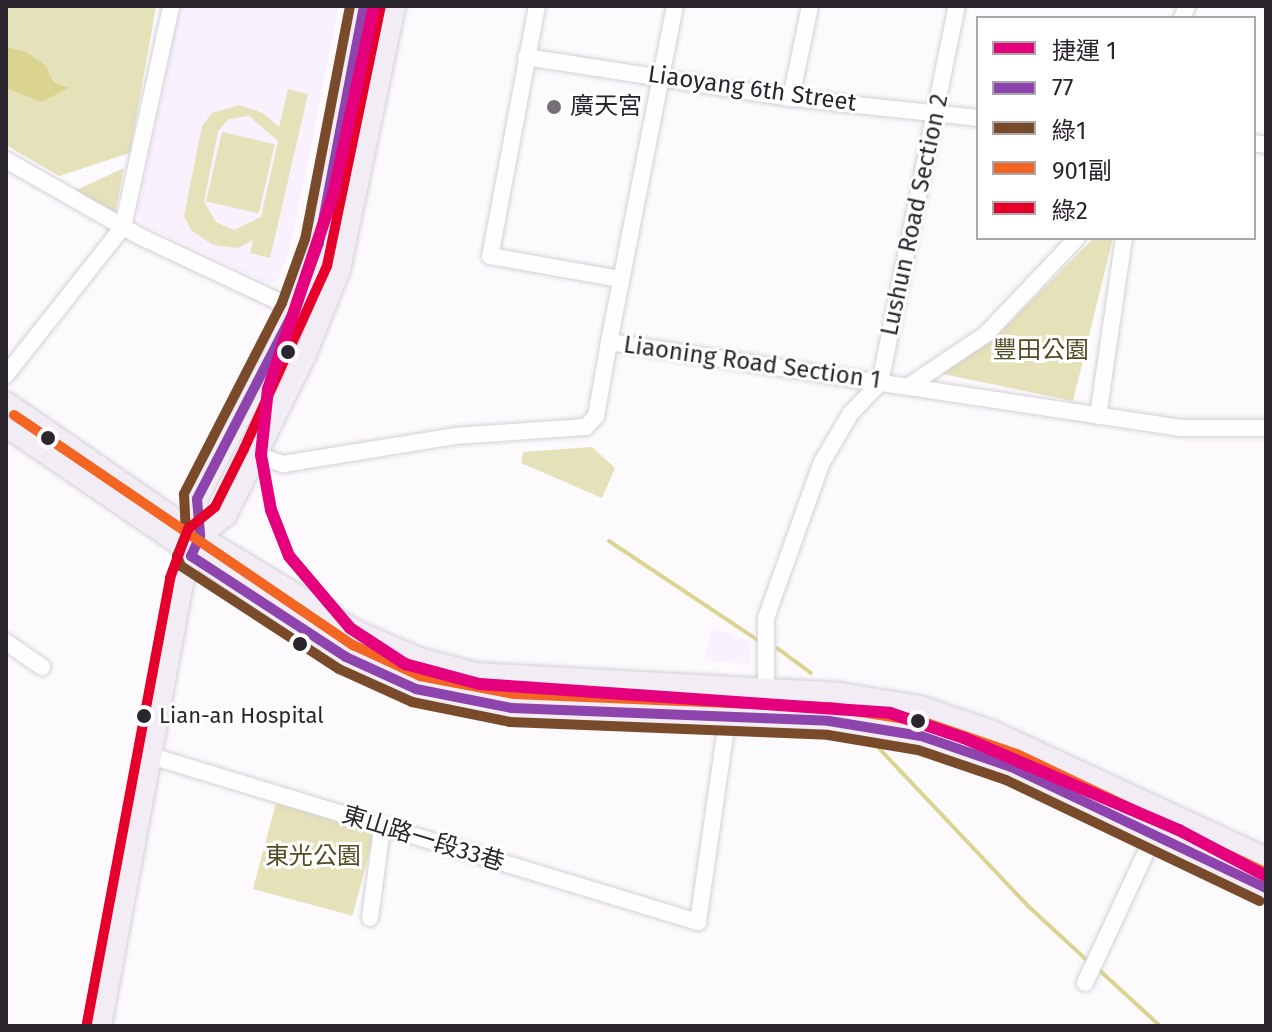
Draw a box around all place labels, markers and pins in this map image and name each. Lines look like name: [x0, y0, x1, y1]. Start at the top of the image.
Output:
place label: 廣天宮: [570, 93, 642, 121]
marker: 廣天宮: [545, 98, 563, 116]
unlabelled marker: [280, 344, 296, 360]
unlabelled marker: [40, 430, 56, 446]
unlabelled marker: [292, 636, 308, 652]
place label: Lian-an Hospital: [159, 703, 324, 729]
marker: Lian-an Hospital: [136, 708, 152, 724]
unlabelled marker: [910, 713, 926, 729]

